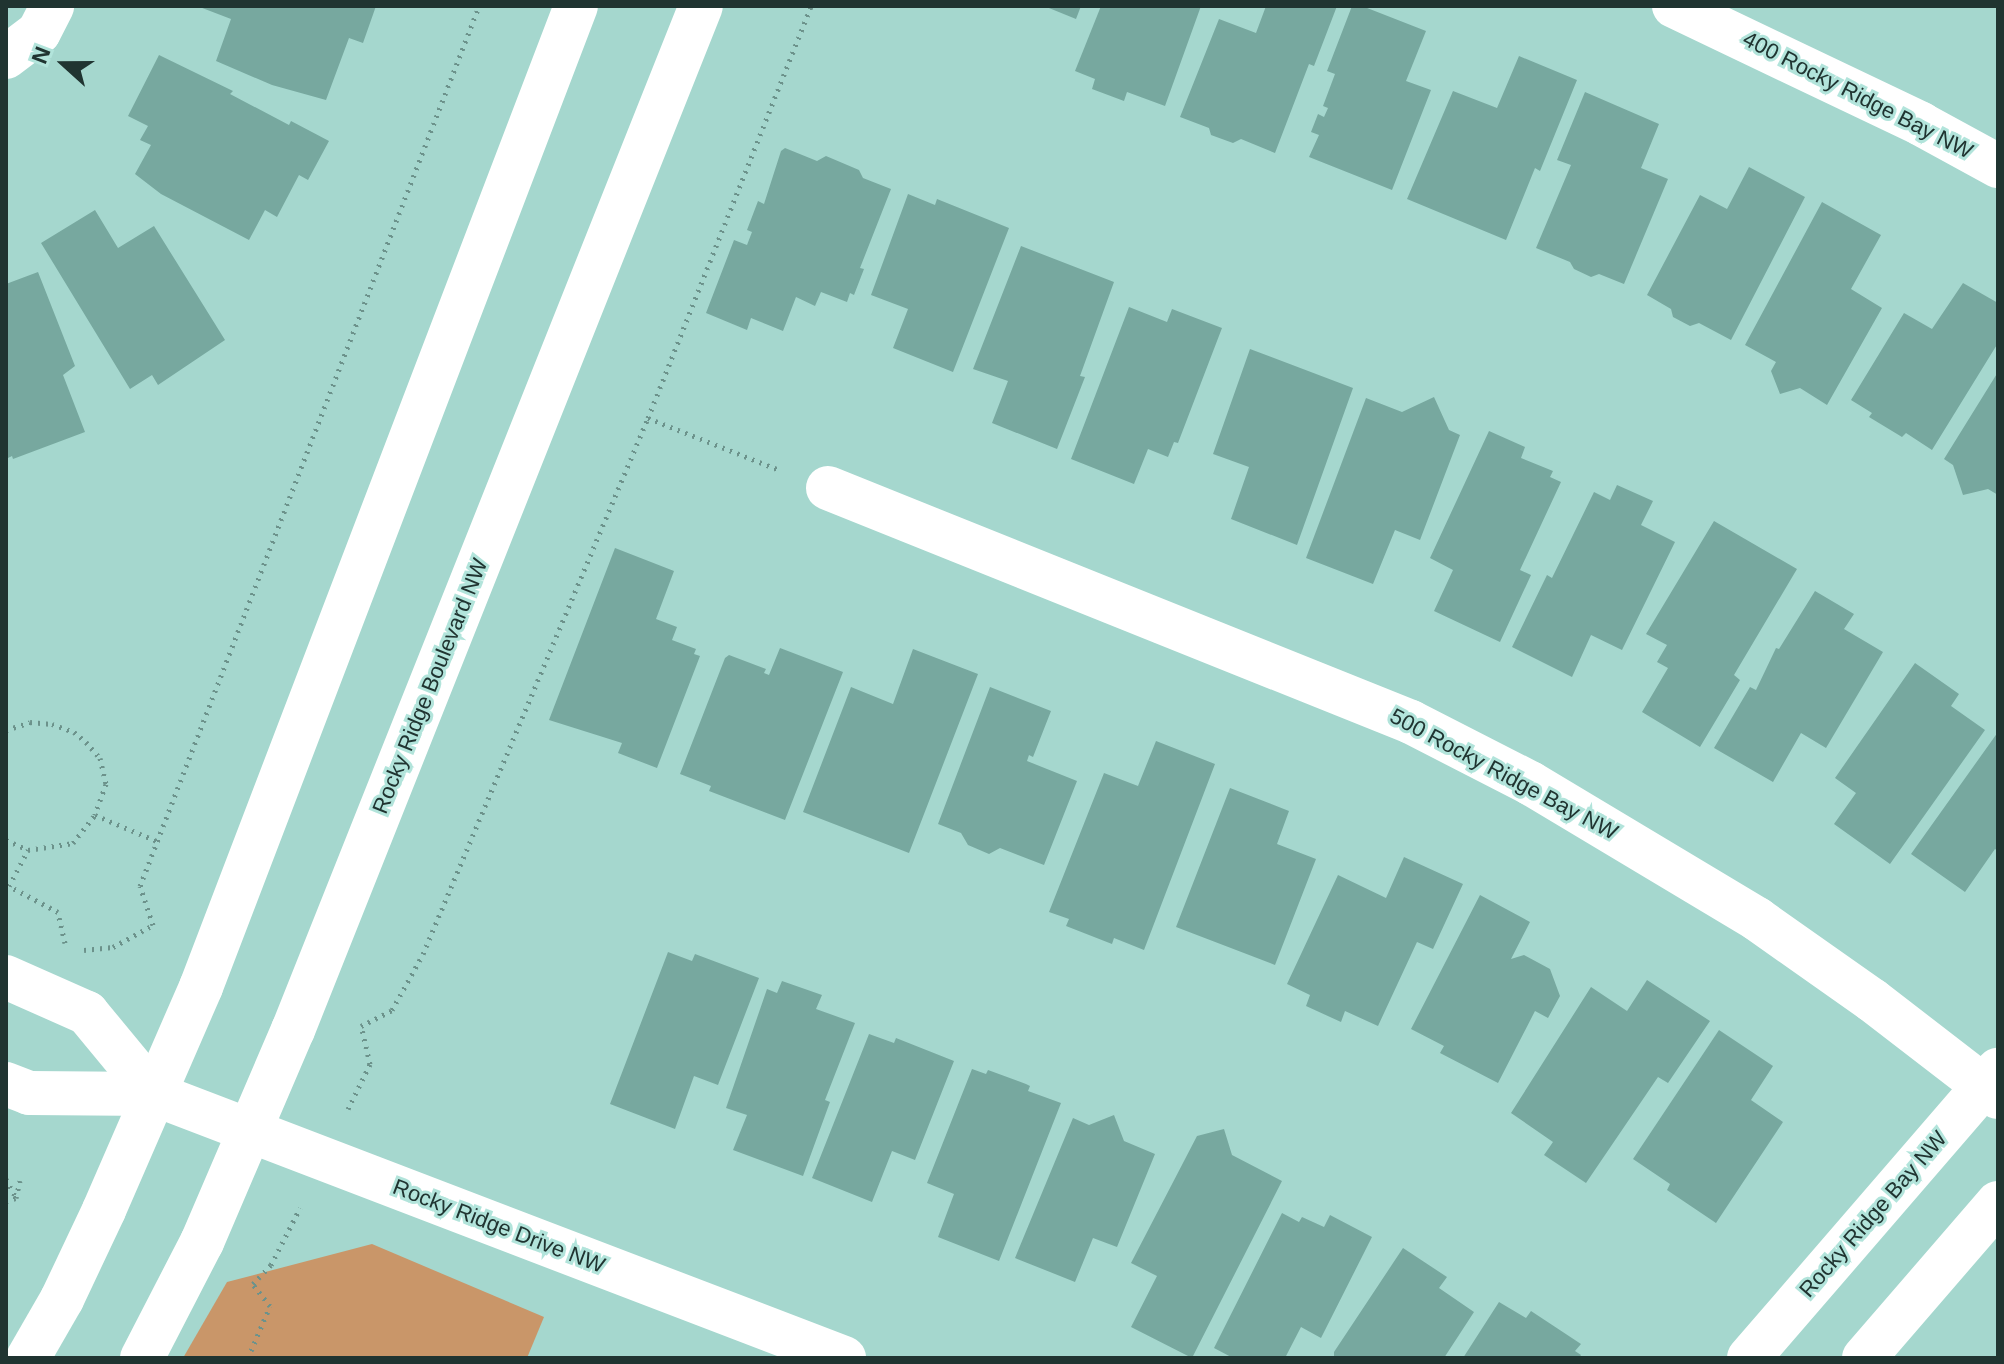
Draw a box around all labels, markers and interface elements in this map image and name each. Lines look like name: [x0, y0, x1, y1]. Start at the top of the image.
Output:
north arrow: [24, 24, 104, 104]
street label: 400 Rocky Ridge Bay NW: [1739, 26, 1977, 164]
text: N: [27, 43, 56, 67]
street label: Rocky Ridge Boulevard NW: [367, 555, 493, 817]
street label: 500 Rocky Ridge Bay NW: [1386, 703, 1622, 845]
street label: Rocky Ridge Bay NW: [1794, 1126, 1952, 1302]
street label: Rocky Ridge Drive NW: [389, 1173, 609, 1279]

